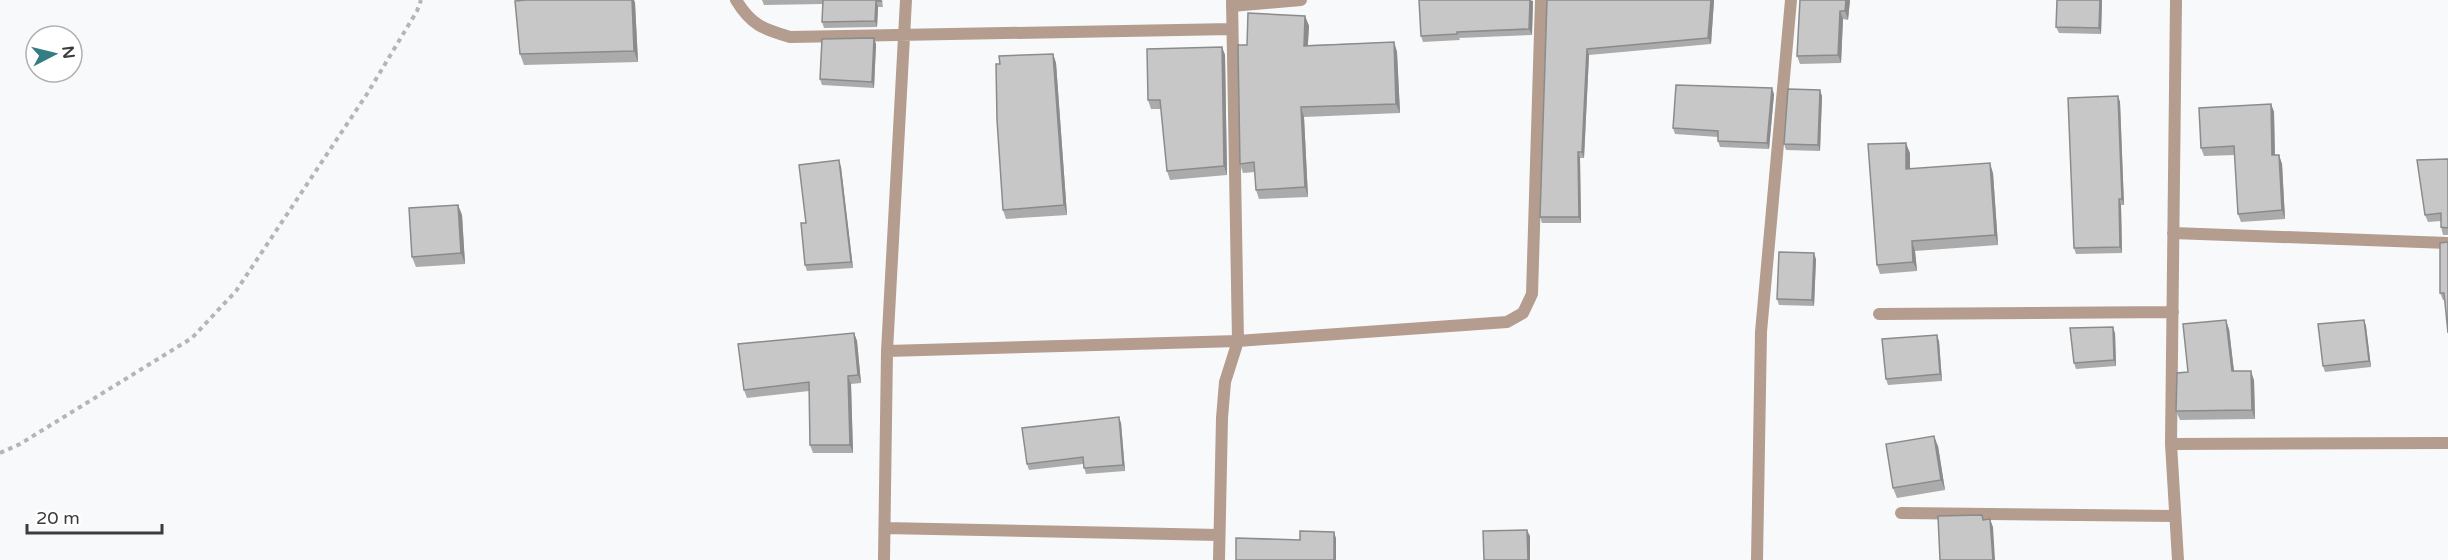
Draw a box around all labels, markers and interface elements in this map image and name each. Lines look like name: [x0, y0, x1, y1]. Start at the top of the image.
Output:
north arrow: [24, 24, 84, 84]
text: N: [57, 45, 79, 60]
scale bar: [27, 497, 162, 535]
text: 20 m: [36, 507, 80, 529]

